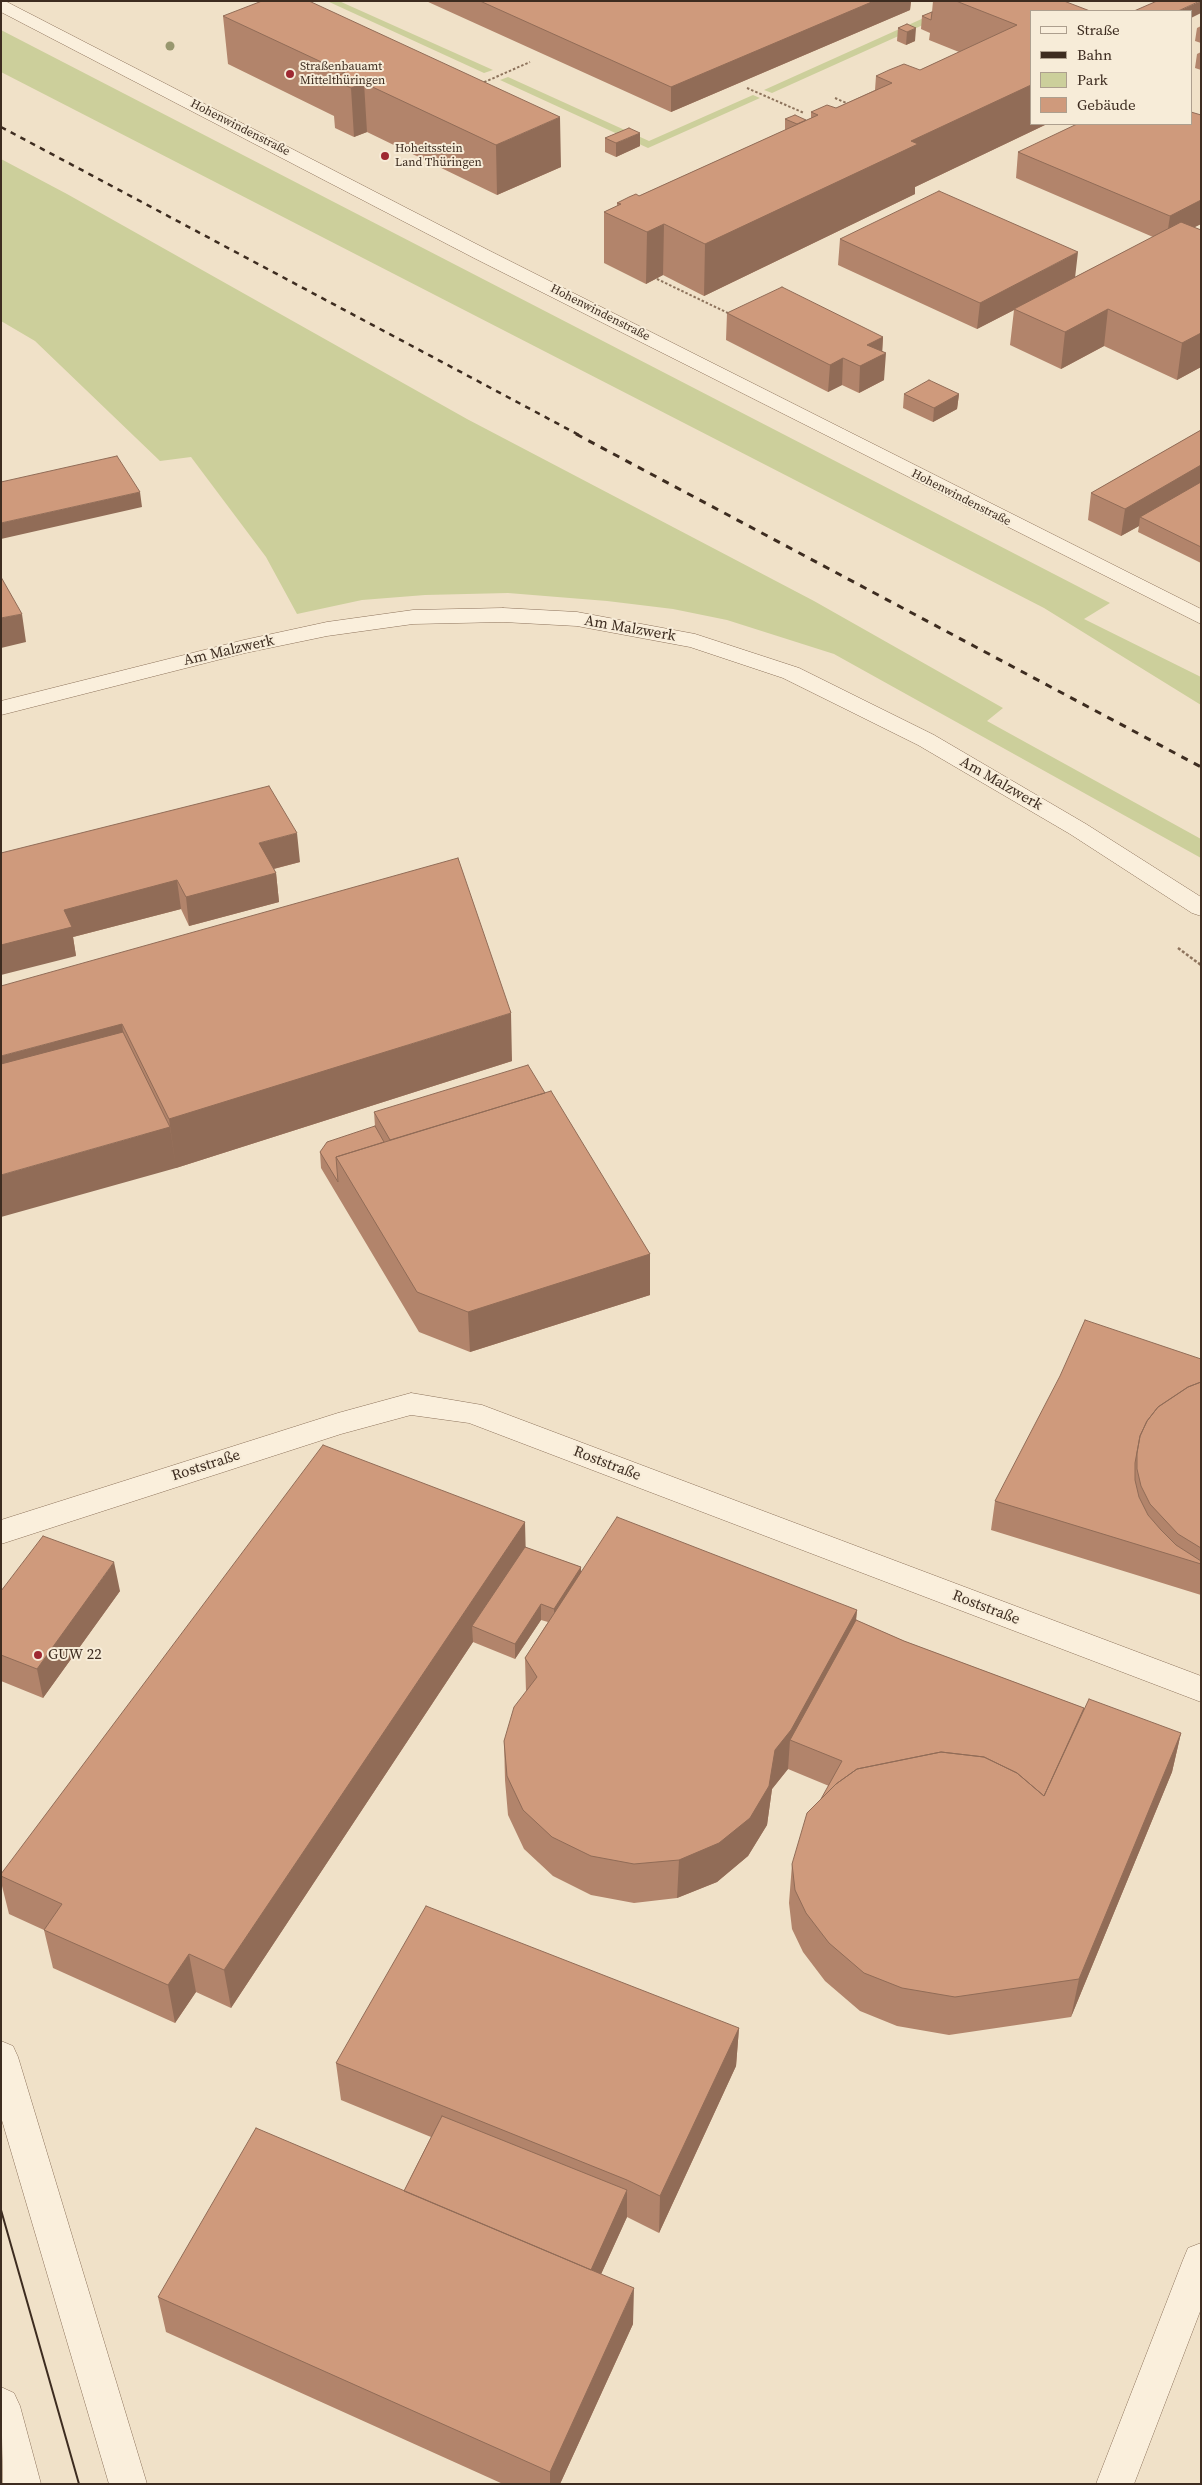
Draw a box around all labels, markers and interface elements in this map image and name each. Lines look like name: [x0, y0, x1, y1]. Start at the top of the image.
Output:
legend: [1030, 10, 1192, 125]
text: Straße: [1077, 19, 1120, 40]
text: Bahn: [1077, 44, 1112, 65]
place label: Straßenbauamt Mittelthüringen: [300, 60, 385, 88]
marker: Straßenbauamt Mittelthüringen: [284, 68, 296, 80]
text: Park: [1077, 69, 1108, 90]
text: Gebäude: [1077, 94, 1136, 115]
street label: Hohenwindenstraße: [188, 97, 292, 159]
place label: Hoheitsstein Land Thüringen: [395, 142, 482, 170]
marker: Hoheitsstein Land Thüringen: [379, 150, 391, 162]
street label: Hohenwindenstraße: [548, 282, 652, 344]
street label: Hohenwindenstraße: [909, 467, 1013, 529]
street label: Am Malzwerk: [583, 612, 677, 646]
street label: Am Malzwerk: [182, 632, 276, 670]
street label: Am Malzwerk: [957, 753, 1045, 815]
street label: Roststraße: [571, 1443, 643, 1485]
street label: Roststraße: [169, 1446, 243, 1486]
street label: Roststraße: [950, 1587, 1022, 1629]
place label: GUW 22: [48, 1646, 102, 1664]
marker: GUW 22: [32, 1649, 44, 1661]

